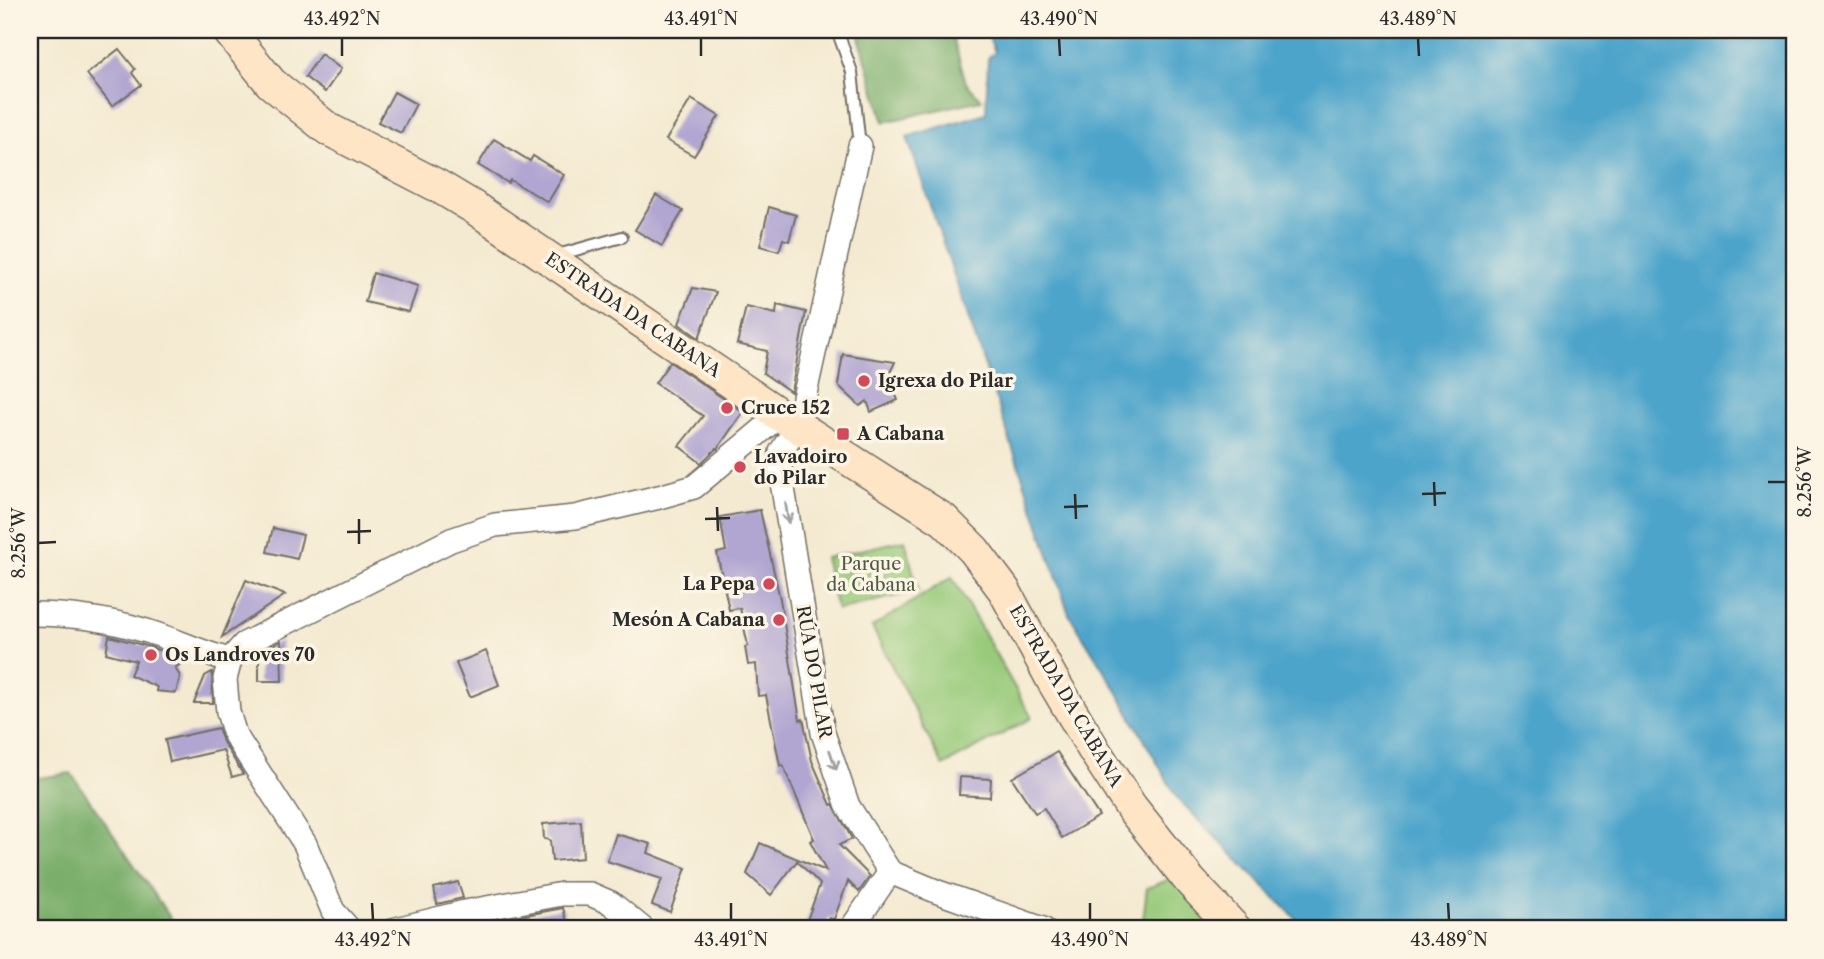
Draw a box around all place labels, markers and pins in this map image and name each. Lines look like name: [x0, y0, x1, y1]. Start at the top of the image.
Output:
place label: Igrexa do Pilar: [878, 370, 1013, 392]
marker: Igrexa do Pilar: [856, 373, 872, 389]
place label: Cruce 152: [741, 397, 830, 419]
marker: Cruce 152: [719, 400, 735, 416]
place label: A Cabana: [856, 423, 945, 445]
marker: A Cabana: [835, 426, 851, 442]
place label: Lavadoiro do Pilar: [754, 446, 847, 489]
marker: Lavadoiro do Pilar: [732, 459, 748, 475]
place label: La Pepa: [683, 573, 756, 595]
marker: La Pepa: [761, 576, 777, 592]
place label: Mesón A Cabana: [612, 609, 766, 631]
marker: Mesón A Cabana: [771, 612, 787, 628]
place label: Os Landroves 70: [165, 644, 315, 666]
marker: Os Landroves 70: [143, 647, 159, 663]

